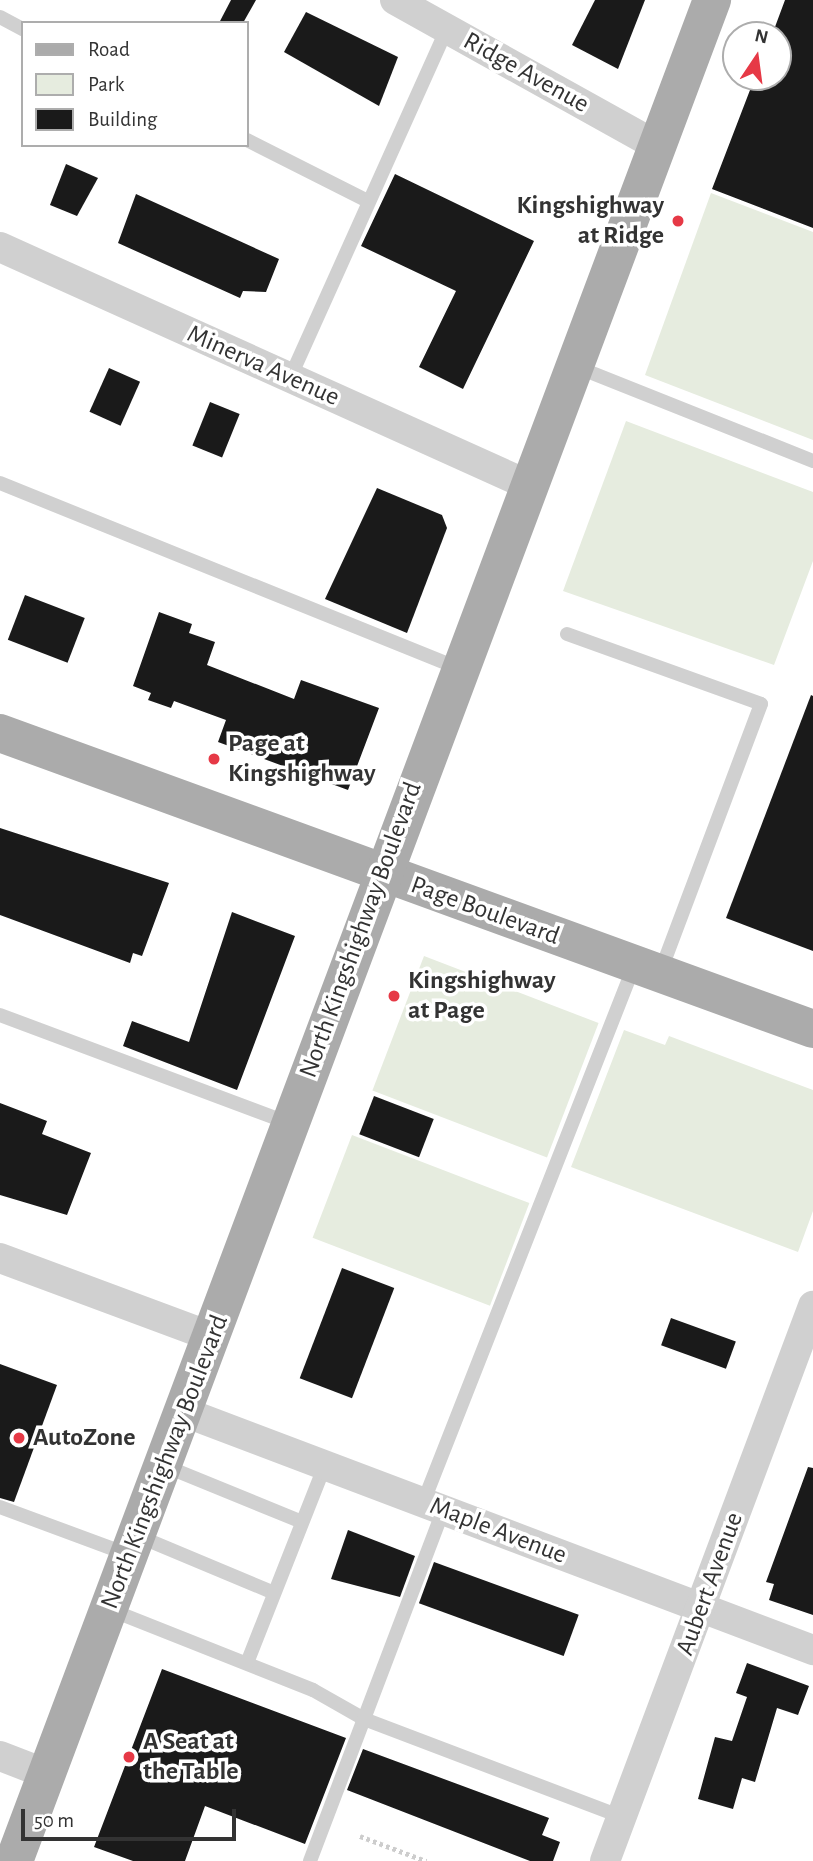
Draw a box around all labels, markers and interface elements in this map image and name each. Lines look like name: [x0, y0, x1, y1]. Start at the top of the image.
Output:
legend: [21, 21, 248, 147]
north arrow: [722, 21, 792, 91]
street label: Ridge Avenue: [458, 26, 594, 120]
text: N: [753, 26, 770, 48]
text: Road: [88, 39, 130, 60]
text: Park: [88, 74, 124, 95]
text: Building: [88, 109, 157, 130]
place label: Kingshighway at Ridge: [516, 190, 664, 252]
marker: Kingshighway at Ridge: [670, 213, 686, 229]
street label: Minerva Avenue: [182, 318, 344, 414]
place label: Page at Kingshighway: [228, 728, 376, 790]
marker: Page at Kingshighway: [206, 751, 222, 767]
street label: North Kingshighway Boulevard: [293, 778, 429, 1082]
street label: Page Boulevard: [406, 870, 564, 952]
place label: Kingshighway at Page: [408, 965, 556, 1026]
marker: Kingshighway at Page: [386, 988, 402, 1004]
street label: North Kingshighway Boulevard: [94, 1311, 236, 1613]
place label: AutoZone: [33, 1422, 135, 1454]
marker: AutoZone: [11, 1430, 27, 1446]
street label: Maple Avenue: [425, 1491, 571, 1571]
street label: Aubert Avenue: [670, 1508, 750, 1660]
place label: A Seat at the Table: [143, 1726, 238, 1788]
marker: A Seat at the Table: [121, 1749, 137, 1765]
scale bar: [24, 1794, 240, 1838]
text: 50 m: [34, 1810, 74, 1831]

